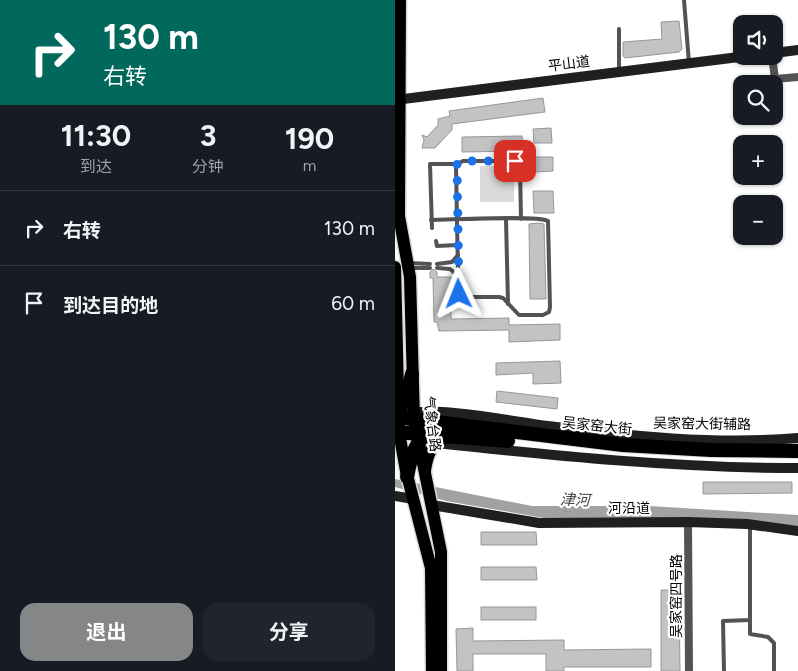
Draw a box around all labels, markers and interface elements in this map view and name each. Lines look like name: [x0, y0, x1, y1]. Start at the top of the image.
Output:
map controls: [733, 15, 783, 245]
button: sound: [733, 15, 783, 65]
text: 130 m: [103, 16, 199, 58]
icon: right: [20, 20, 85, 85]
street label: 平山道: [547, 53, 591, 75]
text: 右转: [103, 63, 147, 90]
button: search: [733, 75, 783, 125]
text: 11:30: [61, 117, 131, 154]
text: 3: [200, 117, 216, 154]
text: 190: [285, 120, 334, 157]
button: +: [733, 135, 783, 185]
pin: [494, 140, 536, 182]
icon: arrive: [501, 147, 529, 175]
text: m: [303, 156, 316, 175]
text: 到达: [80, 157, 112, 176]
text: 分钟: [192, 157, 224, 176]
button: −: [733, 195, 783, 245]
icon: right: [20, 214, 48, 242]
text: 130 m: [324, 217, 375, 240]
text: 右转: [63, 219, 101, 242]
position arrow: [432, 267, 484, 319]
icon: arrive: [20, 289, 48, 317]
text: 60 m: [331, 292, 375, 315]
text: 到达目的地: [63, 294, 158, 317]
street label: 气象台路: [420, 395, 444, 453]
street label: 吴家窑大街: [561, 414, 633, 438]
street label: 吴家窑大街辅路: [653, 415, 751, 433]
water label: 津河: [560, 490, 593, 510]
street label: 河沿道: [608, 500, 650, 517]
street label: 吴家窑四号路: [668, 554, 685, 638]
button: 退出: [20, 603, 193, 661]
button: 分享: [203, 603, 375, 661]

